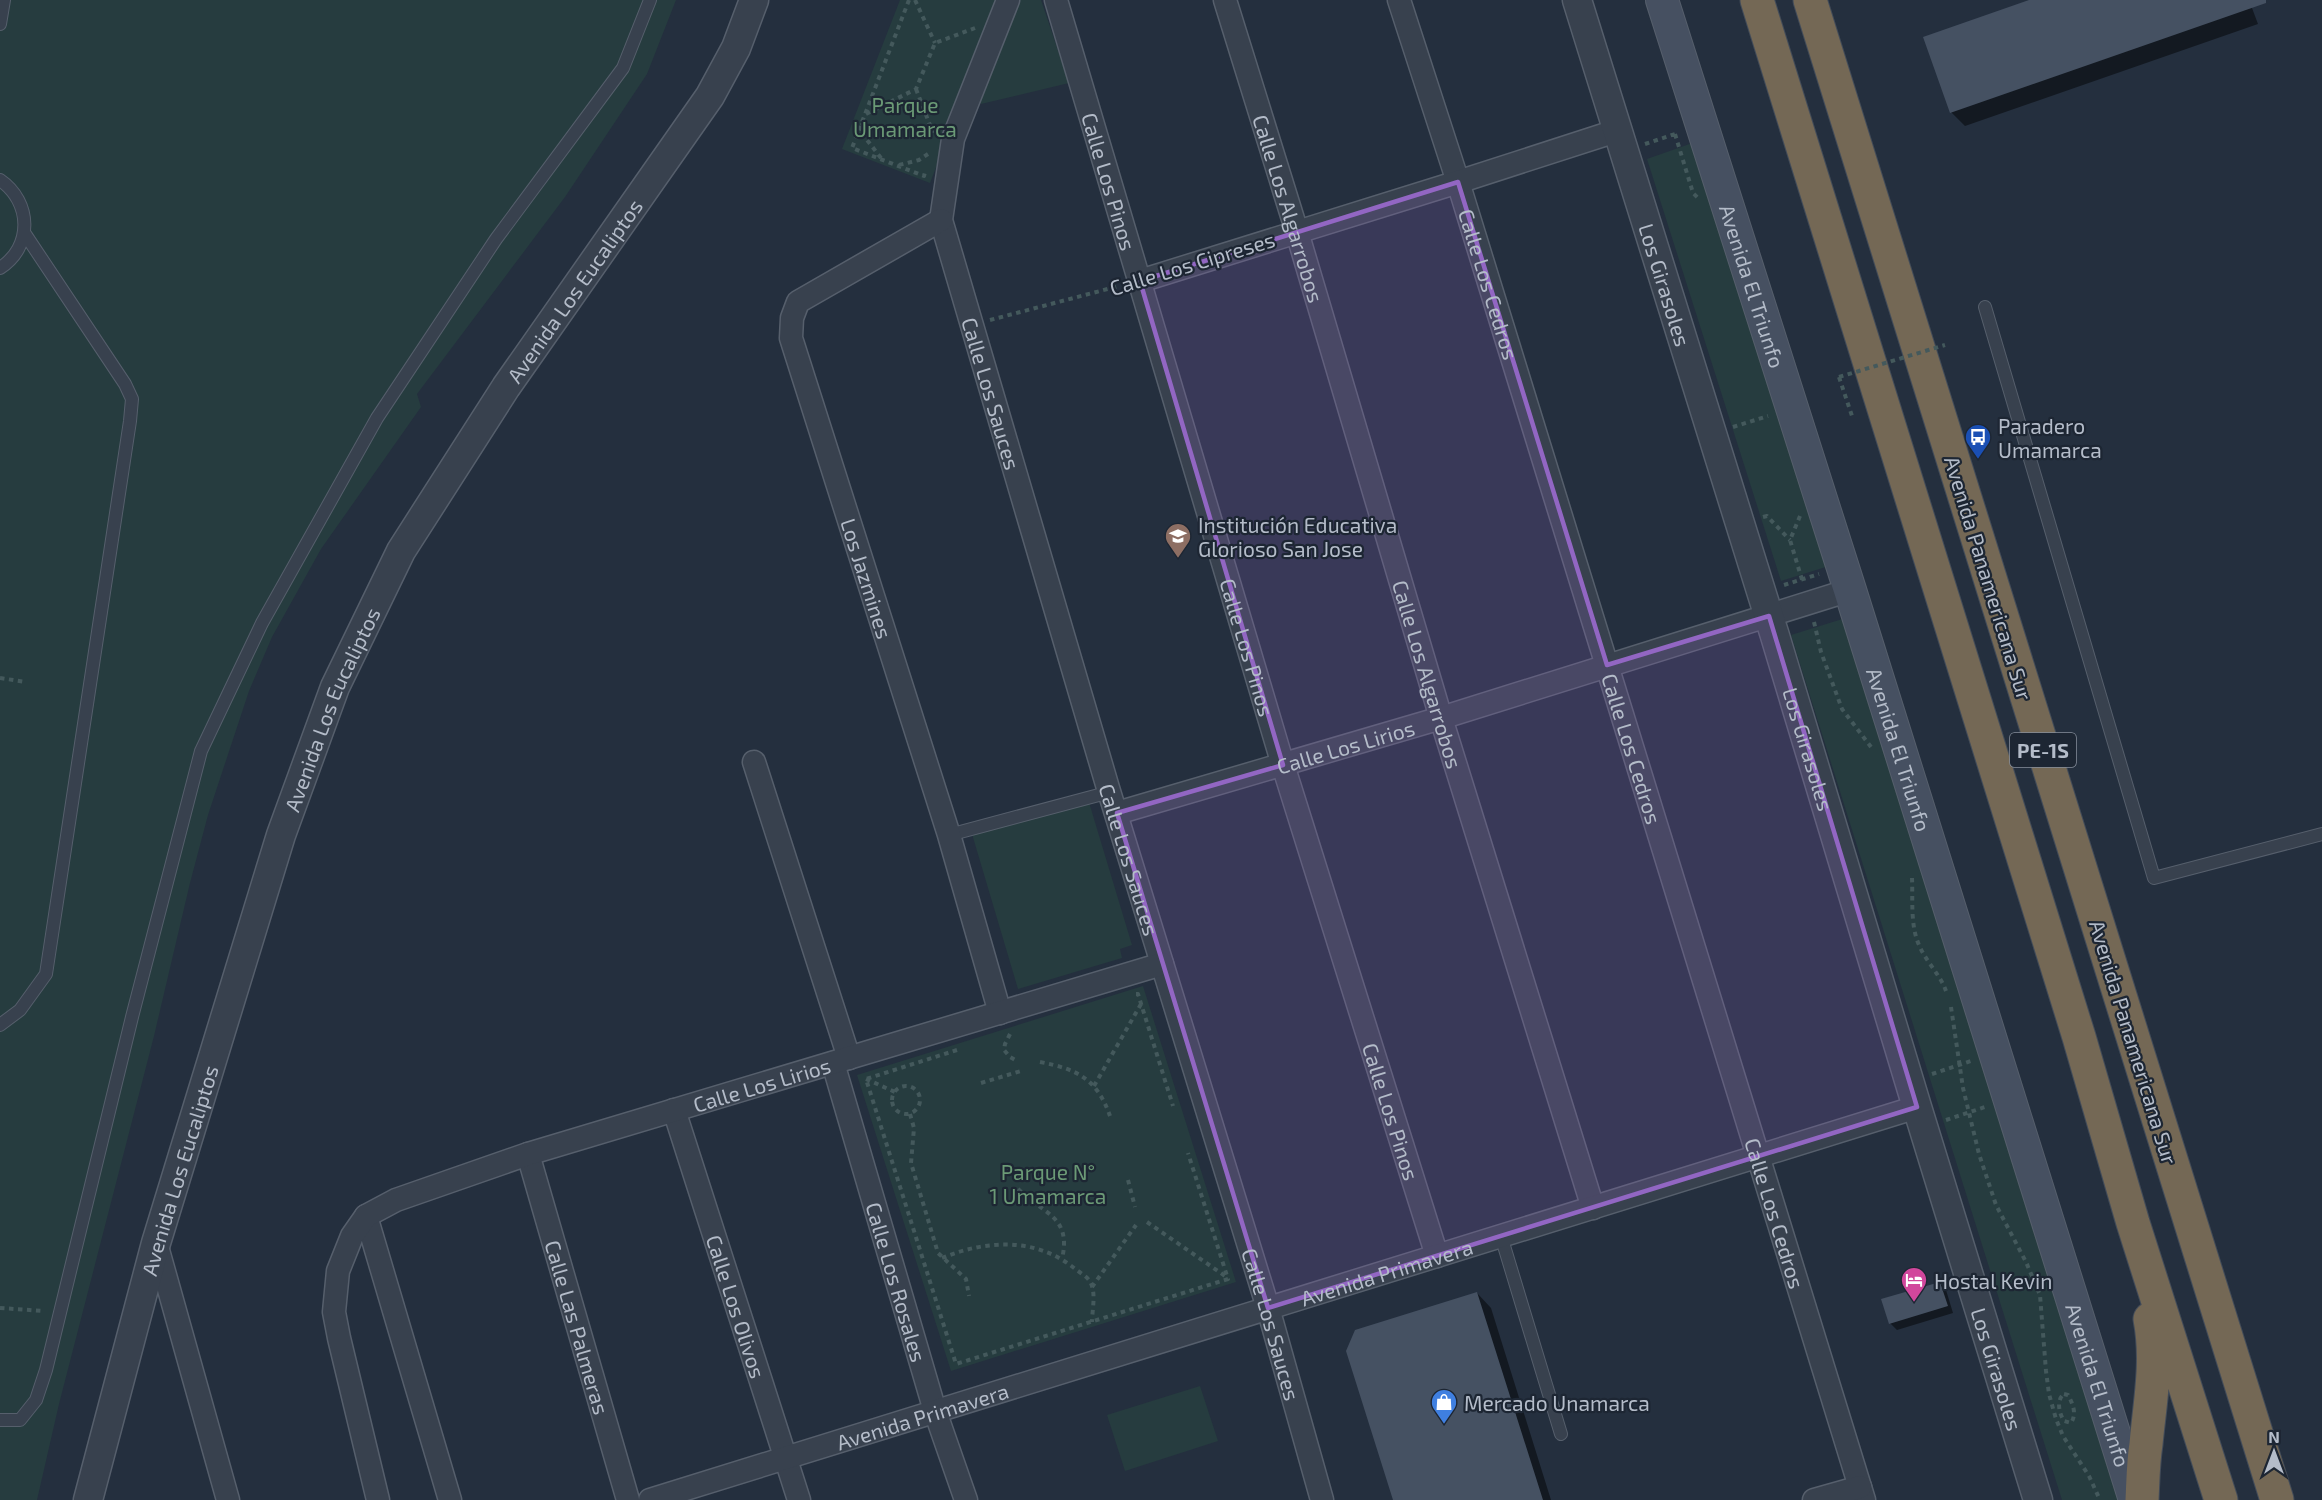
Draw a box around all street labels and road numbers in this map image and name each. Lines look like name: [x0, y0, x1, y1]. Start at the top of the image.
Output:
street label: Calle Los Pinos: [1078, 109, 1142, 253]
street label: Calle Los Algarrobos: [1249, 111, 1330, 305]
street label: Avenida Los Eucaliptos: [501, 194, 647, 387]
street label: Avenida El Triunfo: [1715, 201, 1791, 371]
street label: Calle Los Cedros: [1454, 206, 1524, 362]
street label: Los Girasoles: [1635, 220, 1696, 349]
street label: Calle Los Cipreses: [1106, 226, 1278, 300]
street label: Calle Los Sauces: [958, 314, 1026, 472]
street label: Avenida Panamericana Sur: [1940, 453, 2038, 704]
street label: Los Jazmines: [837, 515, 898, 641]
street label: Calle Los Pinos: [1216, 575, 1280, 719]
street label: Calle Los Algarrobos: [1388, 577, 1468, 771]
street label: Avenida Los Eucaliptos: [278, 603, 384, 815]
street label: Avenida El Triunfo: [1862, 664, 1937, 834]
street label: Calle Los Cedros: [1598, 670, 1667, 827]
street label: Los Girasoles: [1779, 684, 1839, 813]
street label: Calle Los Lirios: [1274, 714, 1417, 778]
road number: PE-1S: [2010, 733, 2076, 767]
street label: Calle Los Sauces: [1095, 780, 1165, 938]
street label: Avenida Panamericana Sur: [2085, 917, 2183, 1168]
street label: Calle Los Pinos: [1358, 1040, 1425, 1183]
street label: Calle Los Lirios: [690, 1052, 833, 1116]
street label: Avenida Los Eucaliptos: [135, 1062, 222, 1278]
street label: Calle Los Cedros: [1741, 1135, 1810, 1291]
street label: Calle Los Rosales: [862, 1199, 932, 1365]
street label: Calle Los Olivos: [702, 1231, 772, 1381]
street label: Avenida Primavera: [1297, 1233, 1476, 1310]
street label: Calle Las Palmeras: [541, 1237, 615, 1417]
street label: Calle Los Sauces: [1238, 1245, 1306, 1403]
street label: Avenida El Triunfo: [2062, 1300, 2136, 1470]
street label: Los Girasoles: [1967, 1304, 2028, 1433]
street label: Avenida Primavera: [833, 1377, 1011, 1454]

